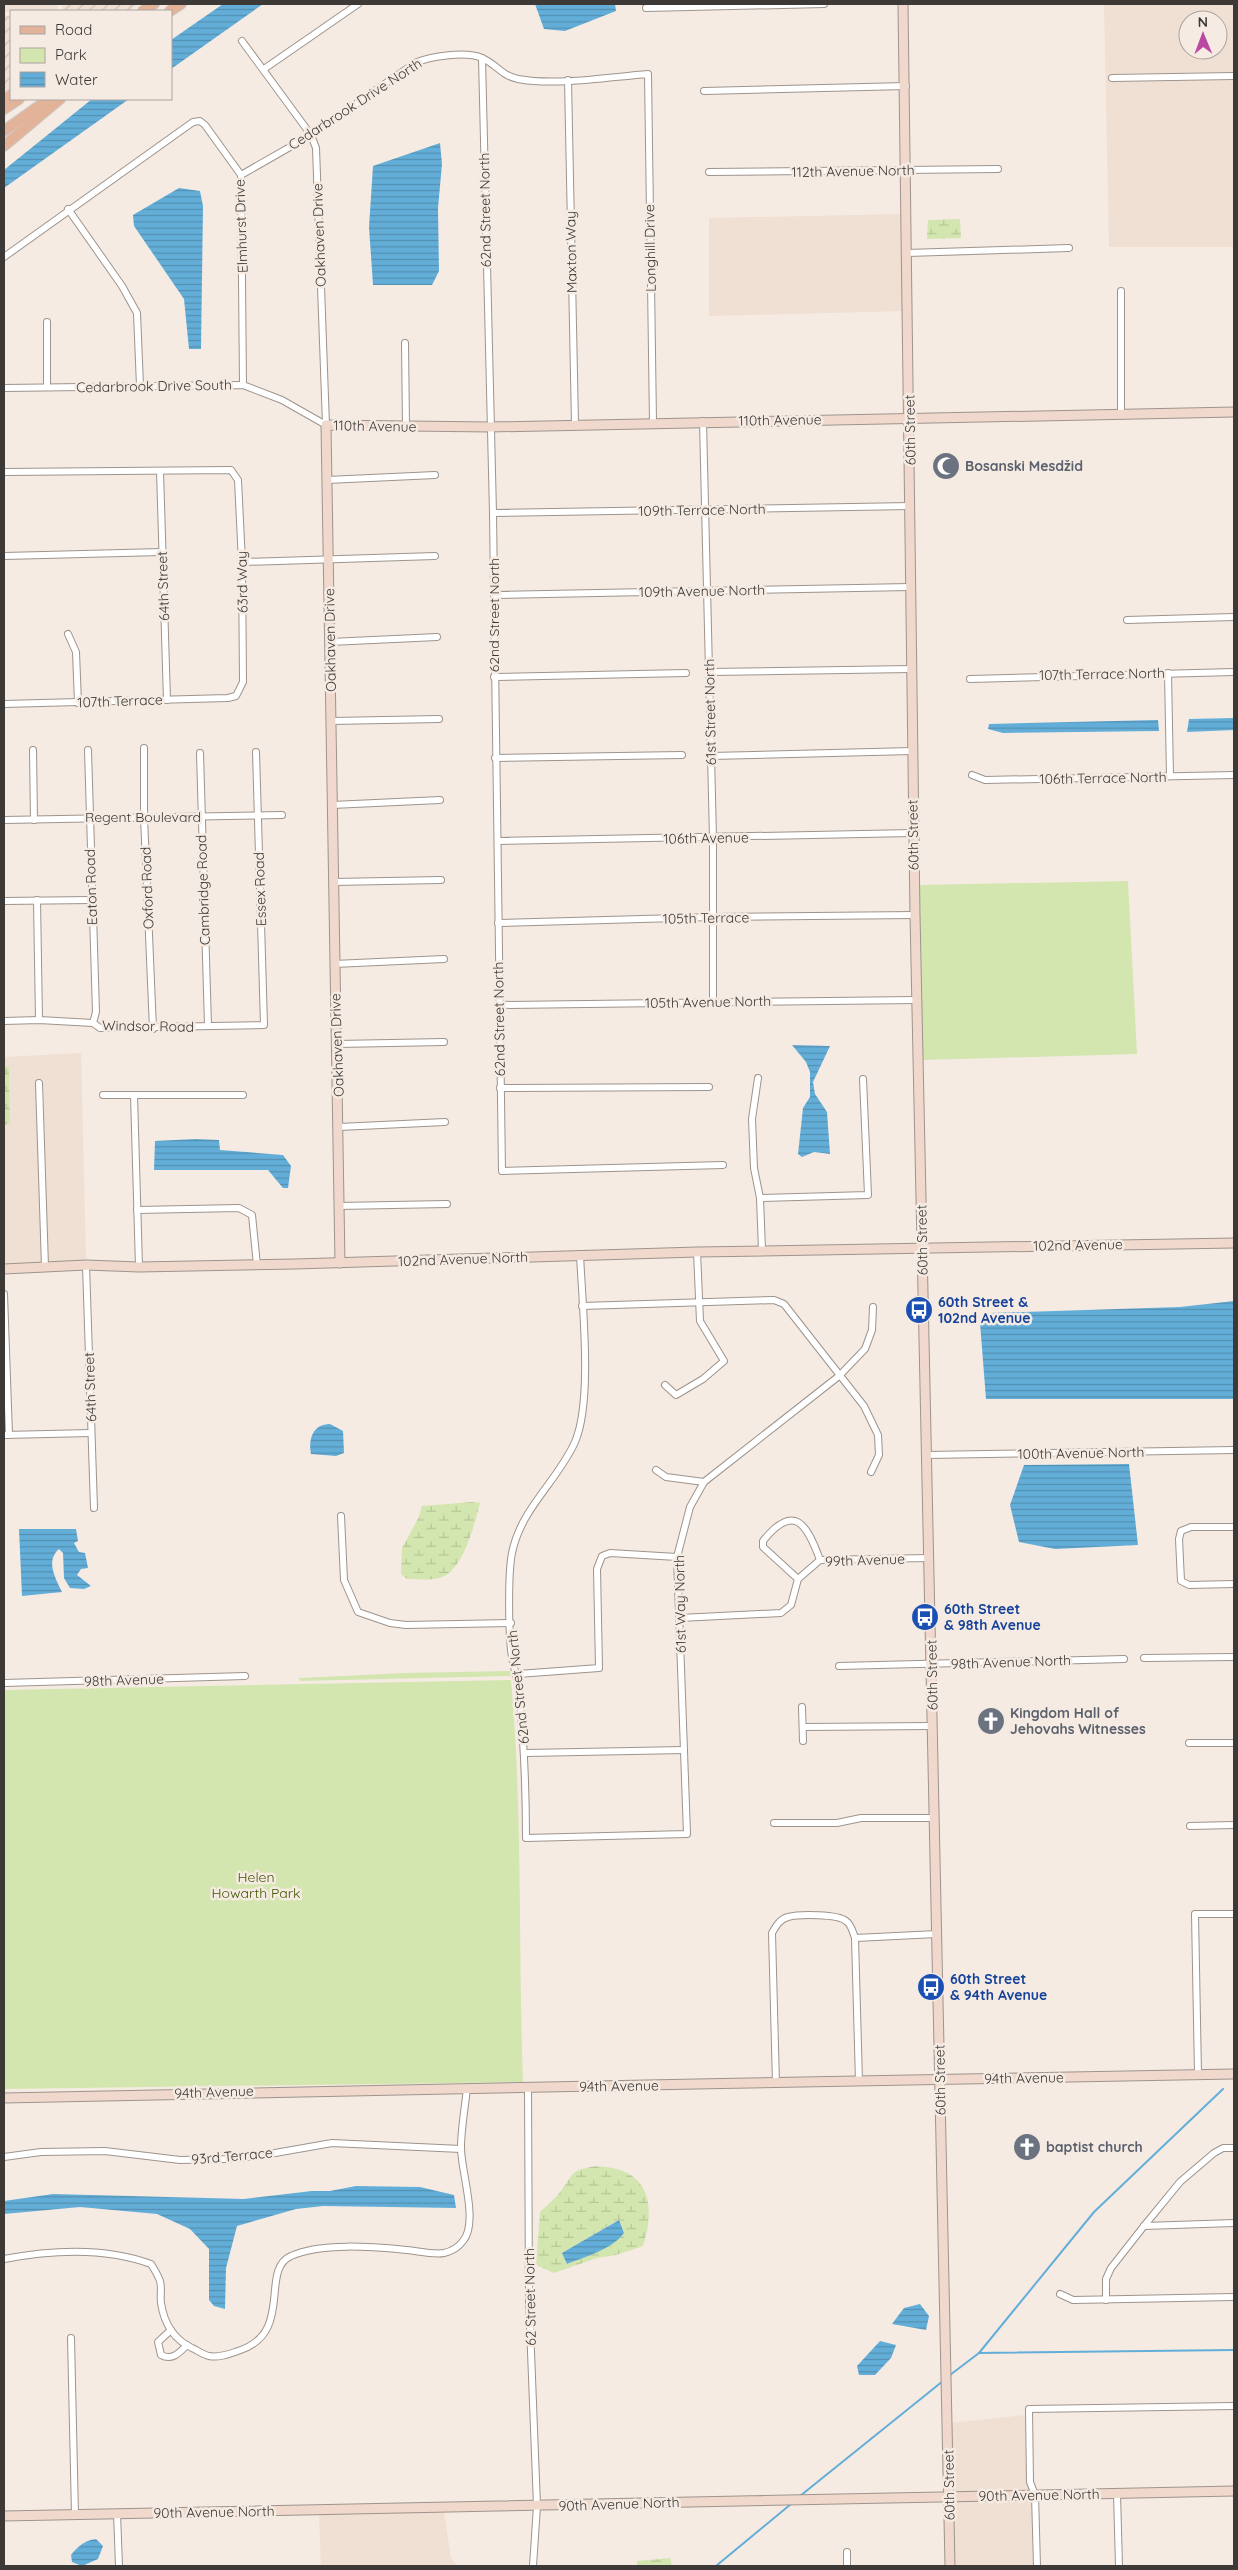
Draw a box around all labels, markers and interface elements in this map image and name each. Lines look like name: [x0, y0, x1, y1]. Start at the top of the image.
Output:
legend: [10, 10, 172, 100]
north arrow: [1178, 10, 1228, 60]
text: N: [1197, 13, 1208, 31]
text: Road: [55, 20, 92, 39]
text: Park: [55, 45, 87, 64]
street label: Cedarbrook Drive North: [285, 54, 425, 154]
text: Water: [55, 70, 98, 89]
street label: 62nd Street North: [475, 153, 495, 267]
street label: 112th Avenue North: [791, 161, 915, 181]
street label: Elmhurst Drive: [230, 179, 252, 273]
street label: Oakhaven Drive: [308, 183, 330, 287]
street label: Longhill Drive: [640, 204, 660, 292]
street label: Maxton Way: [561, 211, 581, 293]
street label: Cedarbrook Drive South: [76, 376, 232, 396]
street label: 60th Street: [900, 394, 920, 465]
street label: 110th Avenue: [738, 410, 822, 430]
street label: 110th Avenue: [333, 416, 417, 436]
mosque icon: Bosanski Mesdžid: [931, 451, 961, 481]
place label: Bosanski Mesdžid: [965, 457, 1083, 475]
street label: 109th Terrace North: [638, 500, 766, 520]
street label: 64th Street: [153, 551, 173, 621]
street label: 63rd Way: [232, 551, 252, 613]
street label: 62nd Street North: [485, 558, 503, 672]
street label: 109th Avenue North: [639, 581, 765, 601]
street label: Oakhaven Drive: [320, 588, 340, 692]
street label: 61st Street North: [700, 659, 720, 765]
street label: 107th Terrace North: [1039, 664, 1165, 684]
street label: 107th Terrace: [77, 691, 163, 711]
street label: 106th Terrace North: [1039, 768, 1167, 788]
street label: 60th Street: [903, 799, 923, 870]
street label: Regent Boulevard: [85, 808, 201, 826]
street label: 106th Avenue: [663, 828, 749, 848]
street label: Cambridge Road: [192, 834, 214, 946]
street label: Oxford Road: [137, 846, 157, 930]
street label: Eaton Road: [81, 849, 101, 925]
street label: Essex Road: [250, 852, 270, 926]
street label: 105th Terrace: [663, 908, 750, 928]
street label: 62nd Street North: [489, 962, 509, 1076]
street label: 105th Avenue North: [645, 992, 771, 1012]
street label: Oakhaven Drive: [326, 993, 348, 1097]
street label: Windsor Road: [102, 1016, 194, 1036]
street label: 60th Street: [912, 1204, 932, 1275]
street label: 102nd Avenue: [1033, 1235, 1123, 1255]
street label: 102nd Avenue North: [398, 1248, 528, 1270]
place label: 60th Street & 102nd Avenue: [938, 1293, 1031, 1327]
bus stop icon: 60th Street & 102nd Avenue: [904, 1295, 934, 1325]
street label: 64th Street: [80, 1352, 100, 1422]
street label: 100th Avenue North: [1017, 1443, 1145, 1463]
street label: 99th Avenue: [825, 1550, 905, 1570]
street label: 61st Way North: [670, 1555, 690, 1653]
place label: 60th Street & 98th Avenue: [944, 1600, 1041, 1634]
bus stop icon: 60th Street & 98th Avenue: [910, 1602, 940, 1632]
street label: 62nd Street North: [503, 1629, 533, 1745]
street label: 60th Street: [922, 1639, 942, 1710]
street label: 98th Avenue North: [951, 1651, 1071, 1673]
street label: 98th Avenue: [84, 1670, 164, 1690]
place label: Kingdom Hall of Jehovahs Witnesses: [1010, 1704, 1146, 1738]
church icon: Kingdom Hall of Jehovahs Witnesses: [976, 1706, 1006, 1736]
park label: Helen Howarth Park: [211, 1868, 301, 1902]
place label: 60th Street & 94th Avenue: [950, 1970, 1047, 2004]
bus stop icon: 60th Street & 94th Avenue: [916, 1972, 946, 2002]
street label: 60th Street: [930, 2044, 950, 2115]
street label: 94th Avenue: [984, 2068, 1064, 2088]
street label: 94th Avenue: [579, 2076, 659, 2096]
street label: 94th Avenue: [174, 2082, 254, 2102]
church icon: baptist church: [1012, 2132, 1042, 2162]
place label: baptist church: [1046, 2138, 1143, 2156]
street label: 93rd Terrace: [191, 2143, 273, 2169]
street label: 62 Street North: [520, 2248, 540, 2346]
street label: 60th Street: [939, 2449, 959, 2520]
street label: 90th Avenue North: [978, 2485, 1100, 2505]
street label: 90th Avenue North: [558, 2493, 680, 2515]
street label: 90th Avenue North: [153, 2502, 275, 2522]

